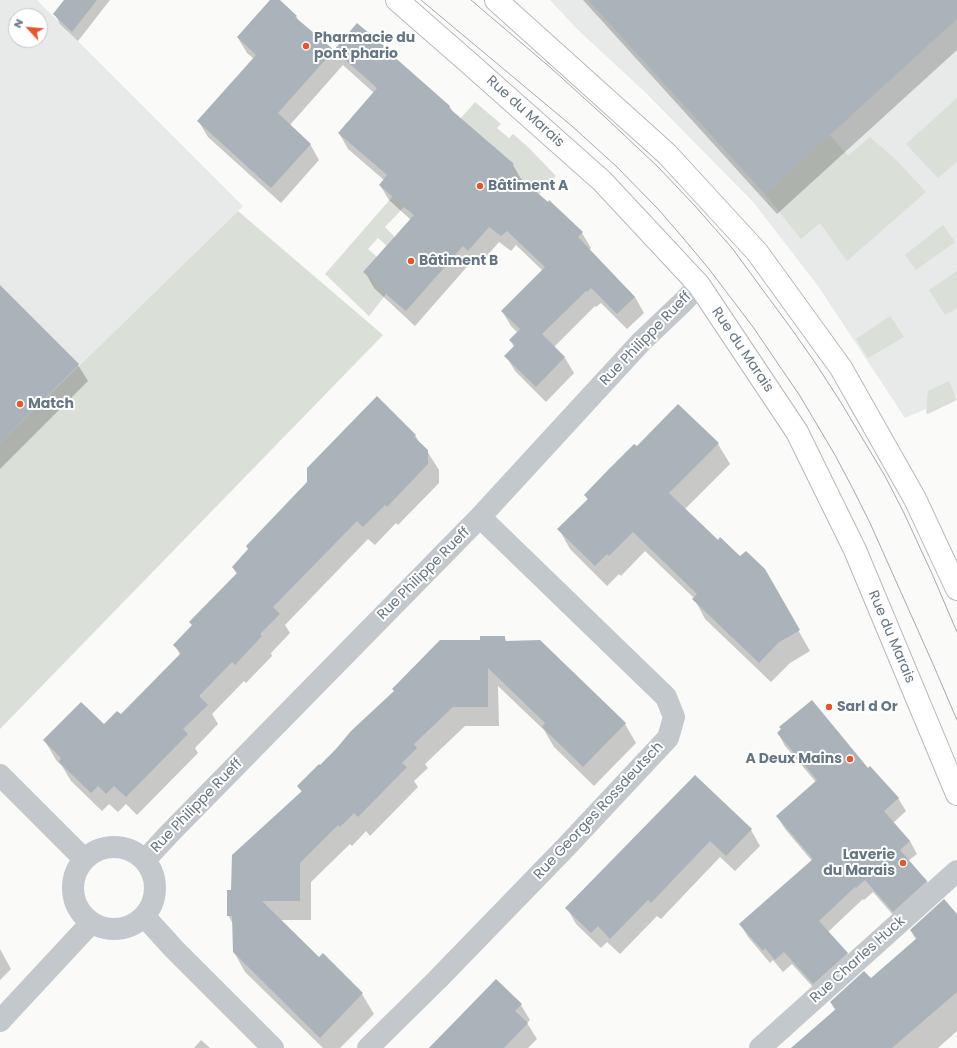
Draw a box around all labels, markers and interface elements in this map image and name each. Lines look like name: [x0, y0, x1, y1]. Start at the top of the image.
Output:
north arrow: [8, 8, 48, 48]
text: N: [9, 16, 27, 30]
place label: Pharmacie du pont phario: [314, 30, 415, 62]
marker: Pharmacie du pont phario: [301, 41, 311, 51]
street label: Rue du Marais: [483, 73, 567, 151]
place label: Bâtiment A: [488, 178, 568, 194]
marker: Bâtiment A: [475, 181, 485, 191]
place label: Bâtiment B: [419, 253, 498, 269]
marker: Bâtiment B: [406, 256, 416, 266]
street label: Rue Philippe Rueff: [597, 289, 695, 389]
street label: Rue du Marais: [707, 304, 777, 396]
place label: Match: [28, 396, 74, 412]
marker: Match: [15, 399, 25, 409]
street label: Rue Philippe Rueff: [374, 524, 474, 624]
street label: Rue du Marais: [864, 588, 918, 686]
place label: Sarl d Or: [837, 699, 898, 715]
marker: Sarl d Or: [824, 702, 834, 712]
street label: Rue Georges Rossdeutsch: [531, 739, 667, 883]
place label: A Deux Mains: [746, 751, 842, 767]
marker: A Deux Mains: [845, 754, 855, 764]
street label: Rue Philippe Rueff: [148, 756, 246, 856]
place label: Laverie du Marais: [823, 847, 895, 880]
marker: Laverie du Marais: [898, 858, 908, 868]
street label: Rue Charles Huck: [807, 913, 909, 1007]

